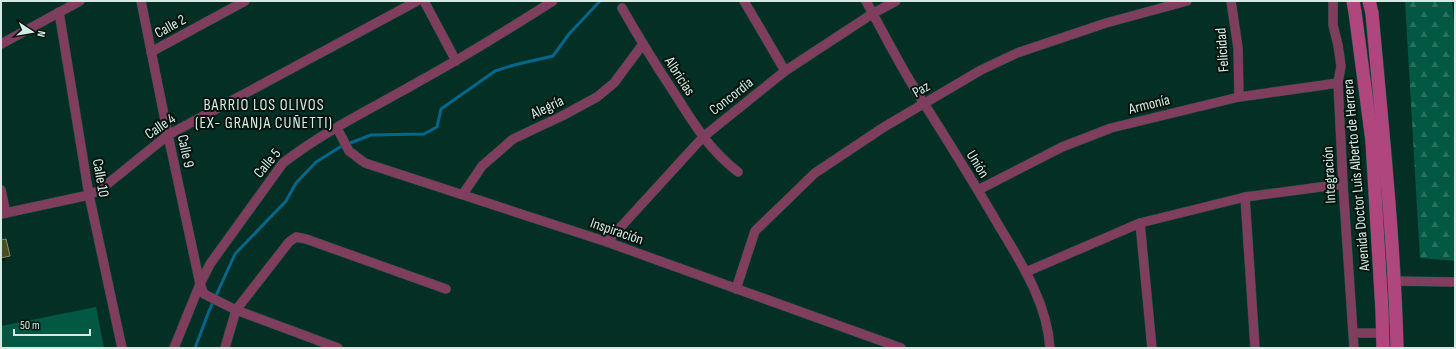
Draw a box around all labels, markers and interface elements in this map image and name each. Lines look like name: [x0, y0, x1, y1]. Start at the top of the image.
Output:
street label: Calle 2: [151, 10, 189, 43]
north arrow: [12, 12, 52, 52]
street label: Felicidad: [1211, 27, 1234, 73]
text: N: [34, 30, 48, 38]
street label: Albricias: [659, 52, 699, 99]
street label: Concordia: [705, 73, 757, 120]
street label: Paz: [909, 77, 934, 102]
street label: Avenida Doctor Luis Alberto de Herrera: [1339, 78, 1374, 273]
street label: Armonía: [1126, 90, 1172, 119]
street label: Alegría: [527, 91, 567, 124]
district label: BARRIO LOS OLIVOS (EX- GRANJA CUÑETTI): [195, 96, 333, 133]
street label: Calle 4: [141, 109, 179, 144]
street label: Calle 9: [173, 133, 198, 169]
street label: Calle 5: [250, 145, 285, 182]
street label: Integración: [1319, 146, 1340, 204]
street label: Unión: [962, 147, 993, 182]
street label: Calle 10: [88, 157, 113, 199]
street label: Inspiración: [588, 214, 646, 249]
scale bar: [14, 311, 90, 337]
text: 50 m: [20, 318, 40, 333]

